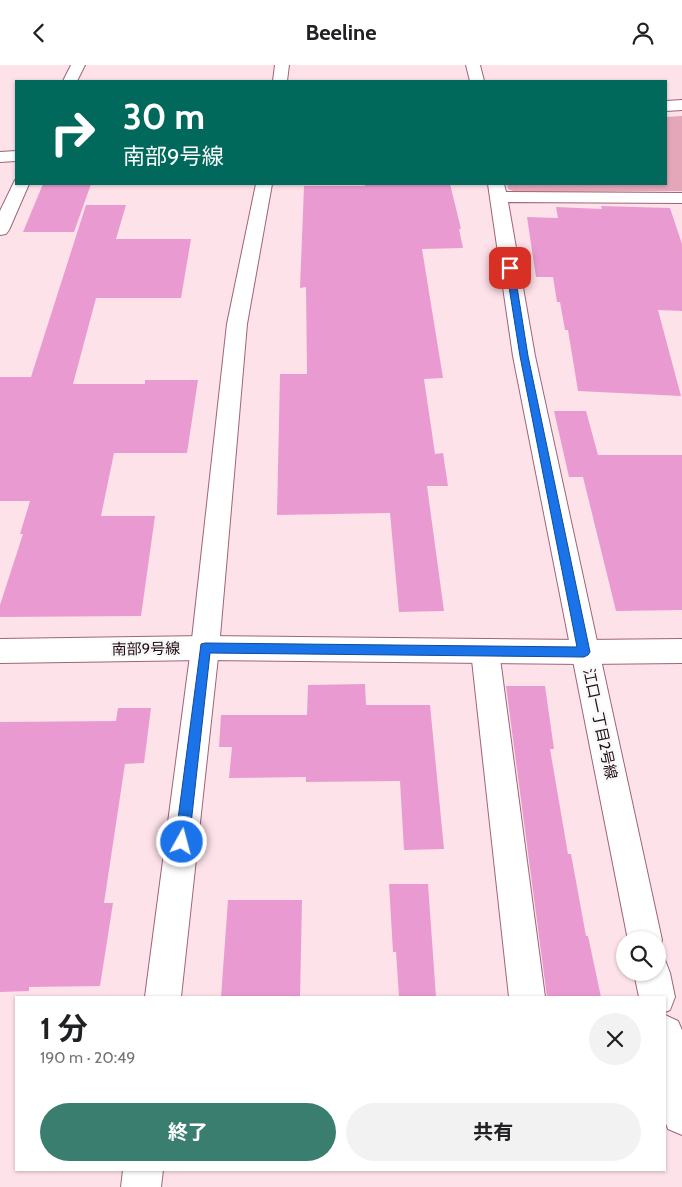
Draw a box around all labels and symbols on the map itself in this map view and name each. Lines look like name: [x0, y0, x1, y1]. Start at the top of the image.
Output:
pin: [489, 247, 531, 289]
street label: 南部9号線: [112, 639, 180, 659]
street label: 江口一丁目2号線: [579, 667, 621, 781]
position arrow: [155, 815, 207, 867]

